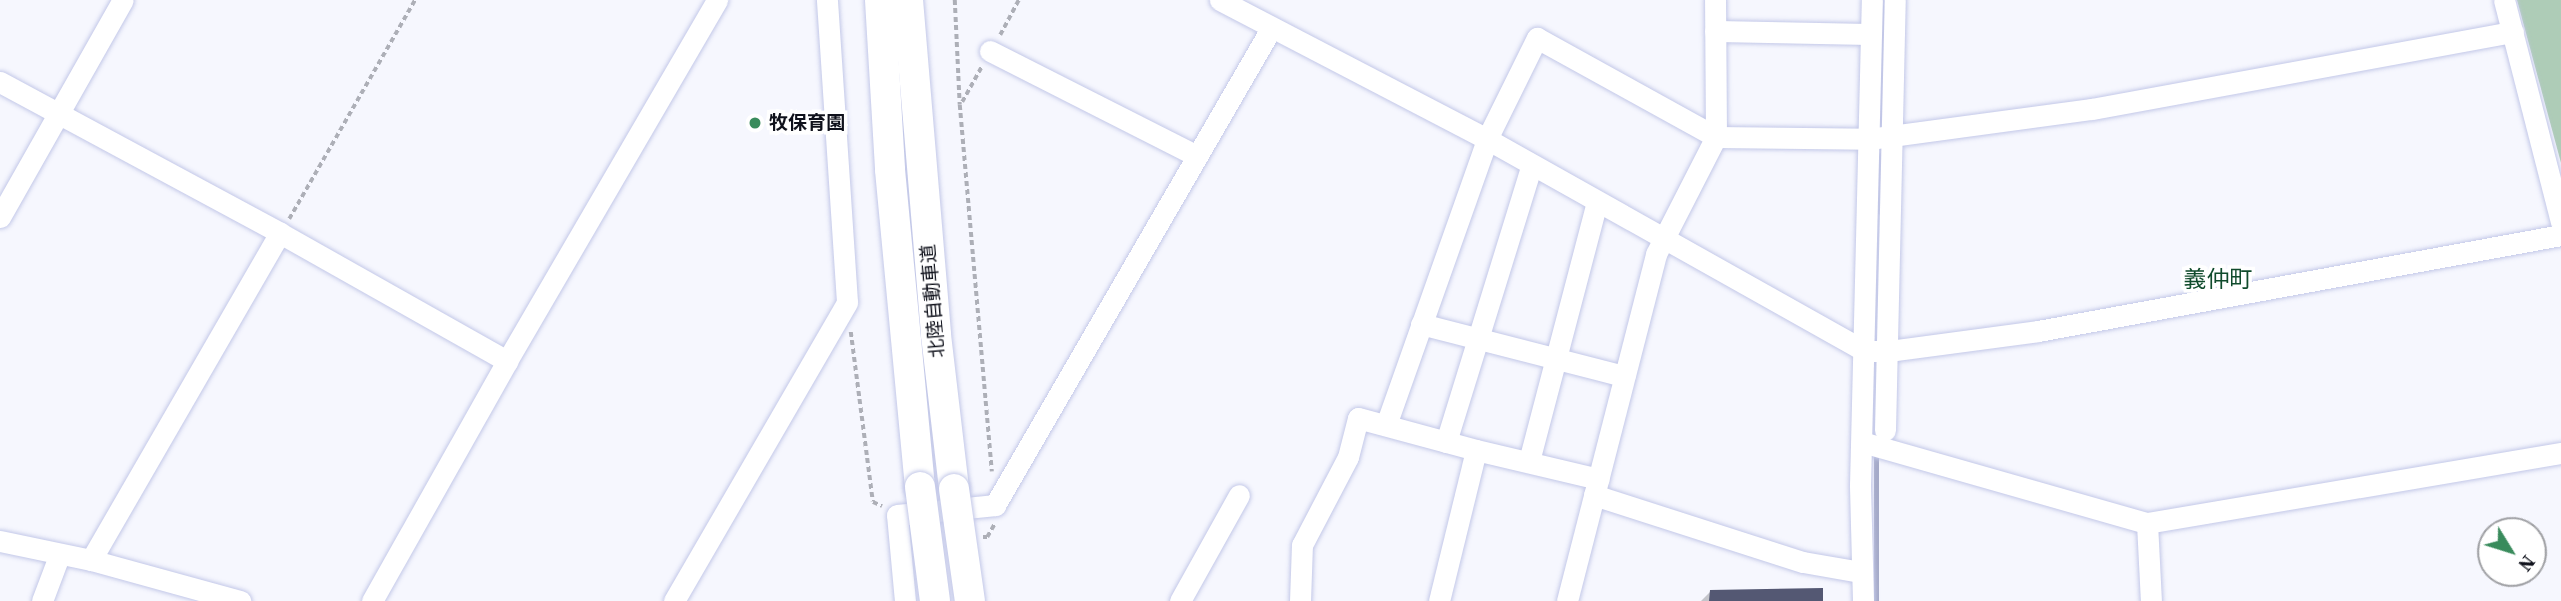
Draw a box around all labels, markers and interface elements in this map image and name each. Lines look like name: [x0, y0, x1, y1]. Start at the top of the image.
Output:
place label: 牧保育園: [769, 112, 845, 134]
marker: 牧保育園: [747, 115, 763, 131]
street label: 北陸自動車道: [917, 243, 949, 359]
district label: 義仲町: [2184, 265, 2252, 293]
north arrow: [2477, 517, 2547, 587]
text: N: [2512, 550, 2541, 577]

